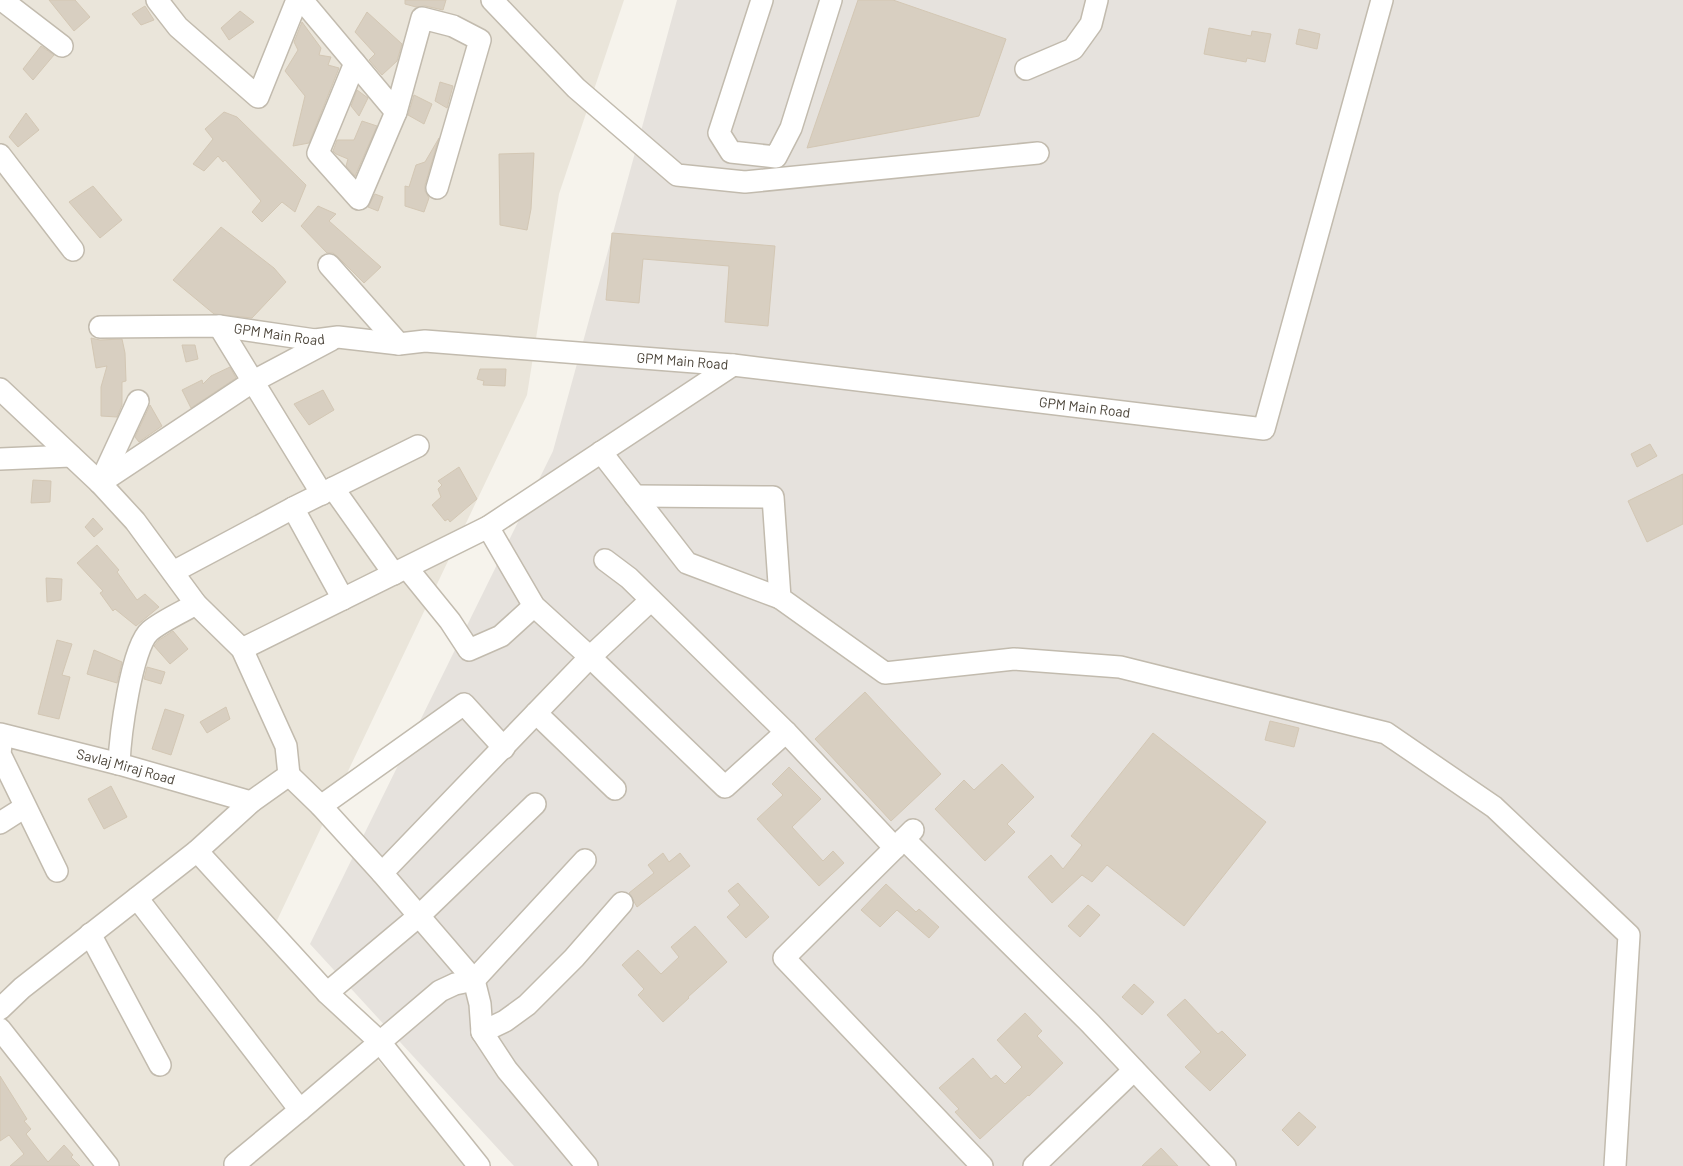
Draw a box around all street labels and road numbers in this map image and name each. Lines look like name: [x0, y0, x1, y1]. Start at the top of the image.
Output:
street label: GPM Main Road: [233, 319, 326, 348]
street label: GPM Main Road: [636, 349, 729, 373]
street label: GPM Main Road: [1038, 393, 1131, 421]
street label: Savlaj Miraj Road: [75, 745, 177, 788]

